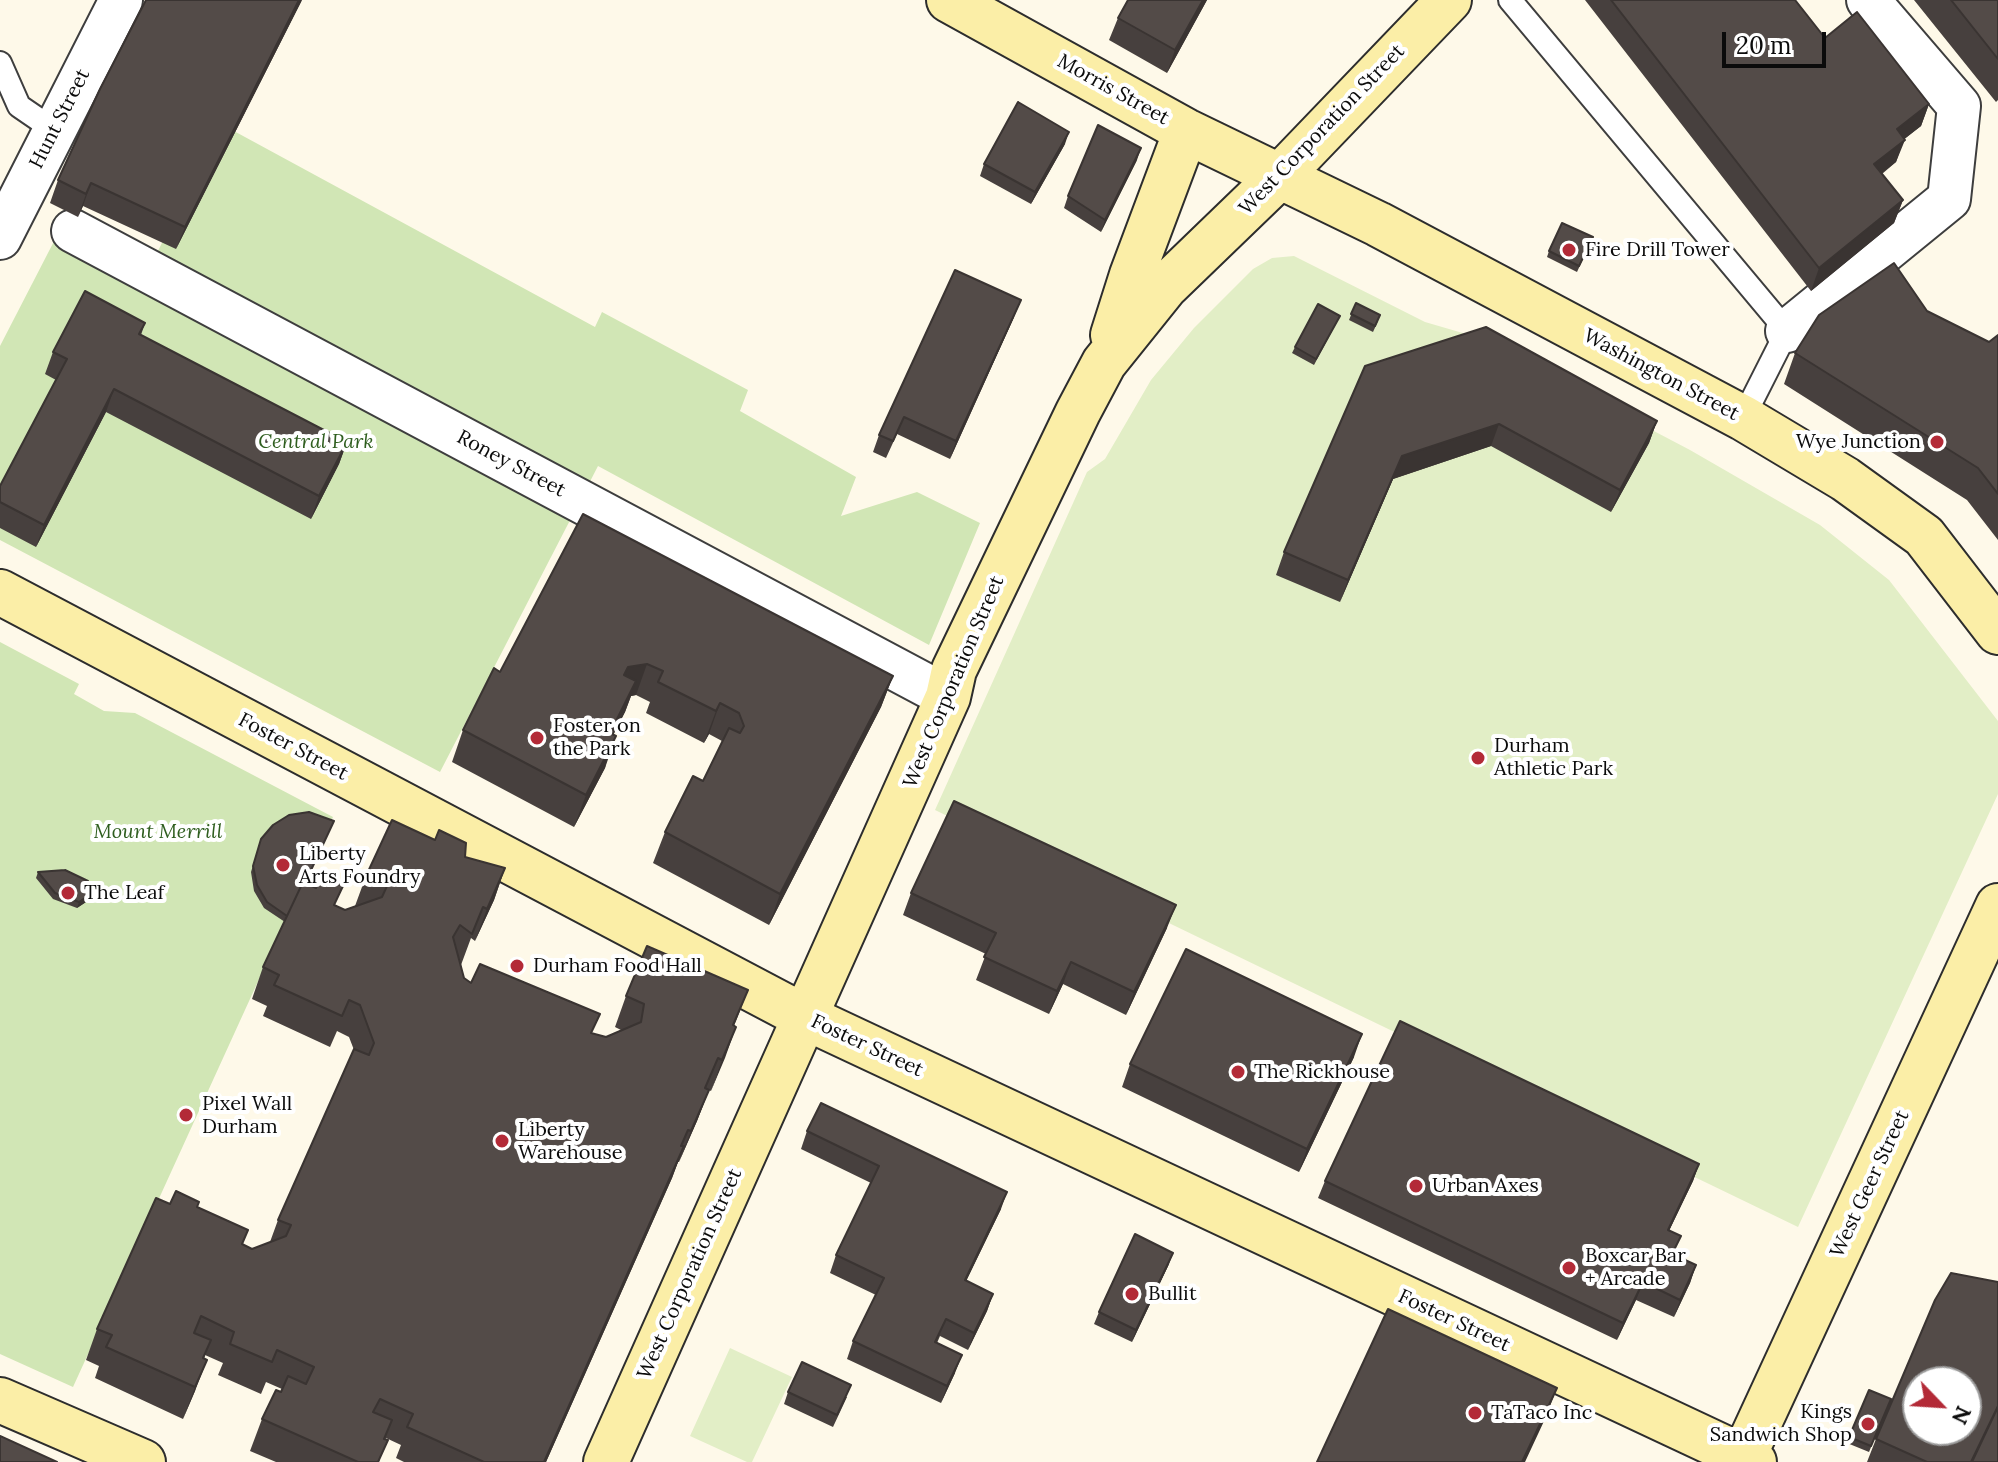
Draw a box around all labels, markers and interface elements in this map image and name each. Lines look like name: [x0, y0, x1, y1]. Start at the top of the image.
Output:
scale bar: [1726, 16, 1830, 66]
text: 20 m: [1736, 30, 1792, 61]
street label: West Corporation Street: [1234, 40, 1410, 220]
street label: Morris Street: [1053, 49, 1173, 131]
street label: Hunt Street: [25, 65, 95, 173]
place label: Fire Drill Tower: [1585, 238, 1730, 262]
marker: Fire Drill Tower: [1560, 241, 1578, 259]
street label: Washington Street: [1579, 324, 1743, 426]
street label: Roney Street: [453, 425, 569, 503]
park label: Central Park: [258, 430, 374, 454]
place label: Wye Junction: [1796, 430, 1921, 454]
marker: Wye Junction: [1928, 433, 1946, 451]
street label: West Corporation Street: [898, 572, 1010, 792]
street label: Foster Street: [234, 708, 352, 786]
place label: Foster on the Park: [553, 714, 641, 761]
marker: Foster on the Park: [528, 729, 546, 747]
place label: Durham Athletic Park: [1494, 734, 1613, 781]
marker: Durham Athletic Park: [1469, 749, 1487, 767]
park label: Mount Merrill: [94, 820, 222, 844]
place label: Liberty Arts Foundry: [299, 842, 421, 889]
marker: Liberty Arts Foundry: [274, 856, 292, 874]
place label: The Leaf: [84, 881, 164, 905]
marker: The Leaf: [59, 884, 77, 902]
place label: Durham Food Hall: [533, 954, 702, 978]
marker: Durham Food Hall: [508, 957, 526, 975]
street label: Foster Street: [807, 1010, 927, 1082]
place label: The Rickhouse: [1254, 1060, 1390, 1084]
marker: The Rickhouse: [1229, 1063, 1247, 1081]
place label: Pixel Wall Durham: [202, 1092, 292, 1139]
marker: Pixel Wall Durham: [177, 1106, 195, 1124]
street label: West Geer Street: [1825, 1107, 1915, 1261]
place label: Liberty Warehouse: [518, 1118, 623, 1165]
marker: Liberty Warehouse: [493, 1132, 511, 1150]
street label: West Corporation Street: [633, 1165, 747, 1383]
place label: Urban Axes: [1432, 1174, 1539, 1198]
marker: Urban Axes: [1407, 1177, 1425, 1195]
place label: Boxcar Bar + Arcade: [1585, 1244, 1686, 1291]
marker: Boxcar Bar + Arcade: [1560, 1259, 1578, 1277]
place label: Bullit: [1148, 1282, 1197, 1306]
marker: Bullit: [1123, 1285, 1141, 1303]
street label: Foster Street: [1394, 1285, 1514, 1357]
north arrow: [1902, 1366, 1982, 1446]
place label: Kings Sandwich Shop: [1710, 1400, 1852, 1447]
place label: TaTaco Inc: [1491, 1401, 1592, 1425]
text: N: [1946, 1402, 1978, 1429]
marker: TaTaco Inc: [1466, 1404, 1484, 1422]
marker: Kings Sandwich Shop: [1859, 1415, 1877, 1433]

